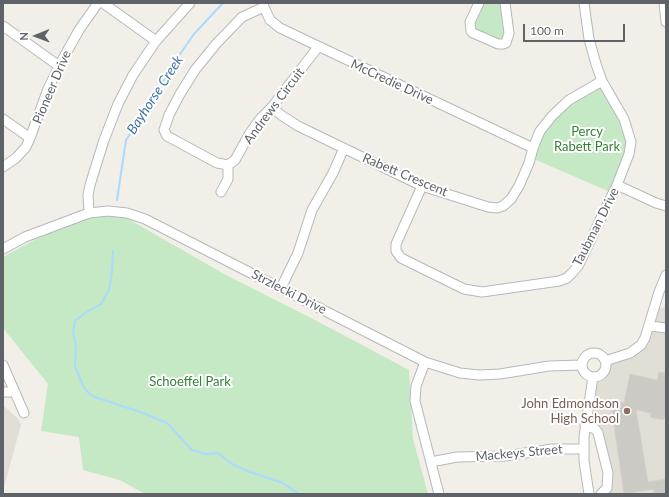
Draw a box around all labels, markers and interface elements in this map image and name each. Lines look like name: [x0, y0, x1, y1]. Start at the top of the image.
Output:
north arrow: [16, 16, 56, 56]
scale bar: [525, 16, 627, 42]
text: 100 m: [530, 23, 564, 38]
text: N: [17, 32, 30, 41]
street label: Pioneer Drive: [30, 48, 74, 126]
water label: Bayhorse Creek: [123, 53, 187, 137]
street label: McCredie Drive: [348, 56, 436, 108]
street label: Andrews Circuit: [240, 65, 308, 147]
park label: Percy Rabett Park: [554, 124, 620, 155]
street label: Rabett Crescent: [360, 150, 450, 200]
street label: Taubman Drive: [570, 185, 622, 269]
street label: Strzlecki Drive: [249, 266, 329, 318]
park label: Schoeffel Park: [149, 374, 231, 390]
place label: John Edmondson High School: [521, 396, 619, 427]
marker: John Edmondson High School: [622, 406, 632, 416]
street label: Mackeys Street: [475, 441, 563, 465]

